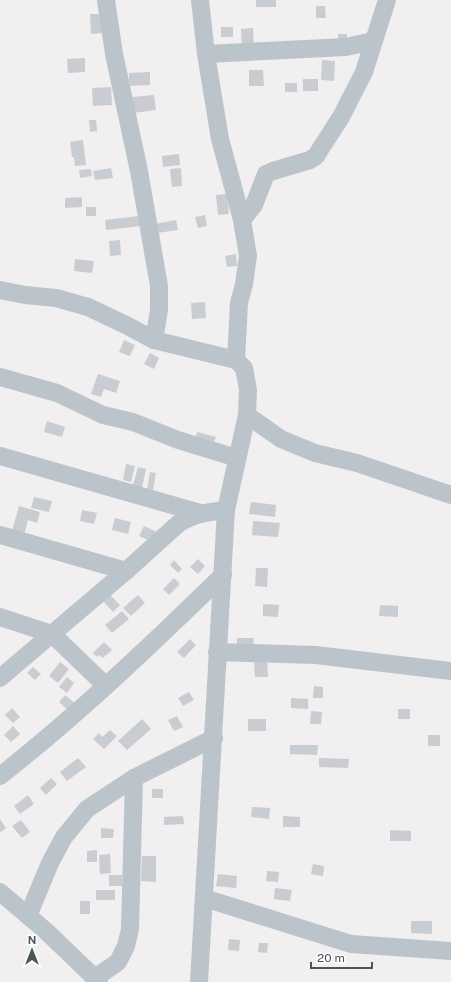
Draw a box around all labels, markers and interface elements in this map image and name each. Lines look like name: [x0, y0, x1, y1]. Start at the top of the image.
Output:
north arrow: [12, 930, 52, 970]
text: N: [28, 934, 36, 946]
scale bar: [311, 944, 372, 970]
text: 20 m: [317, 951, 345, 965]

